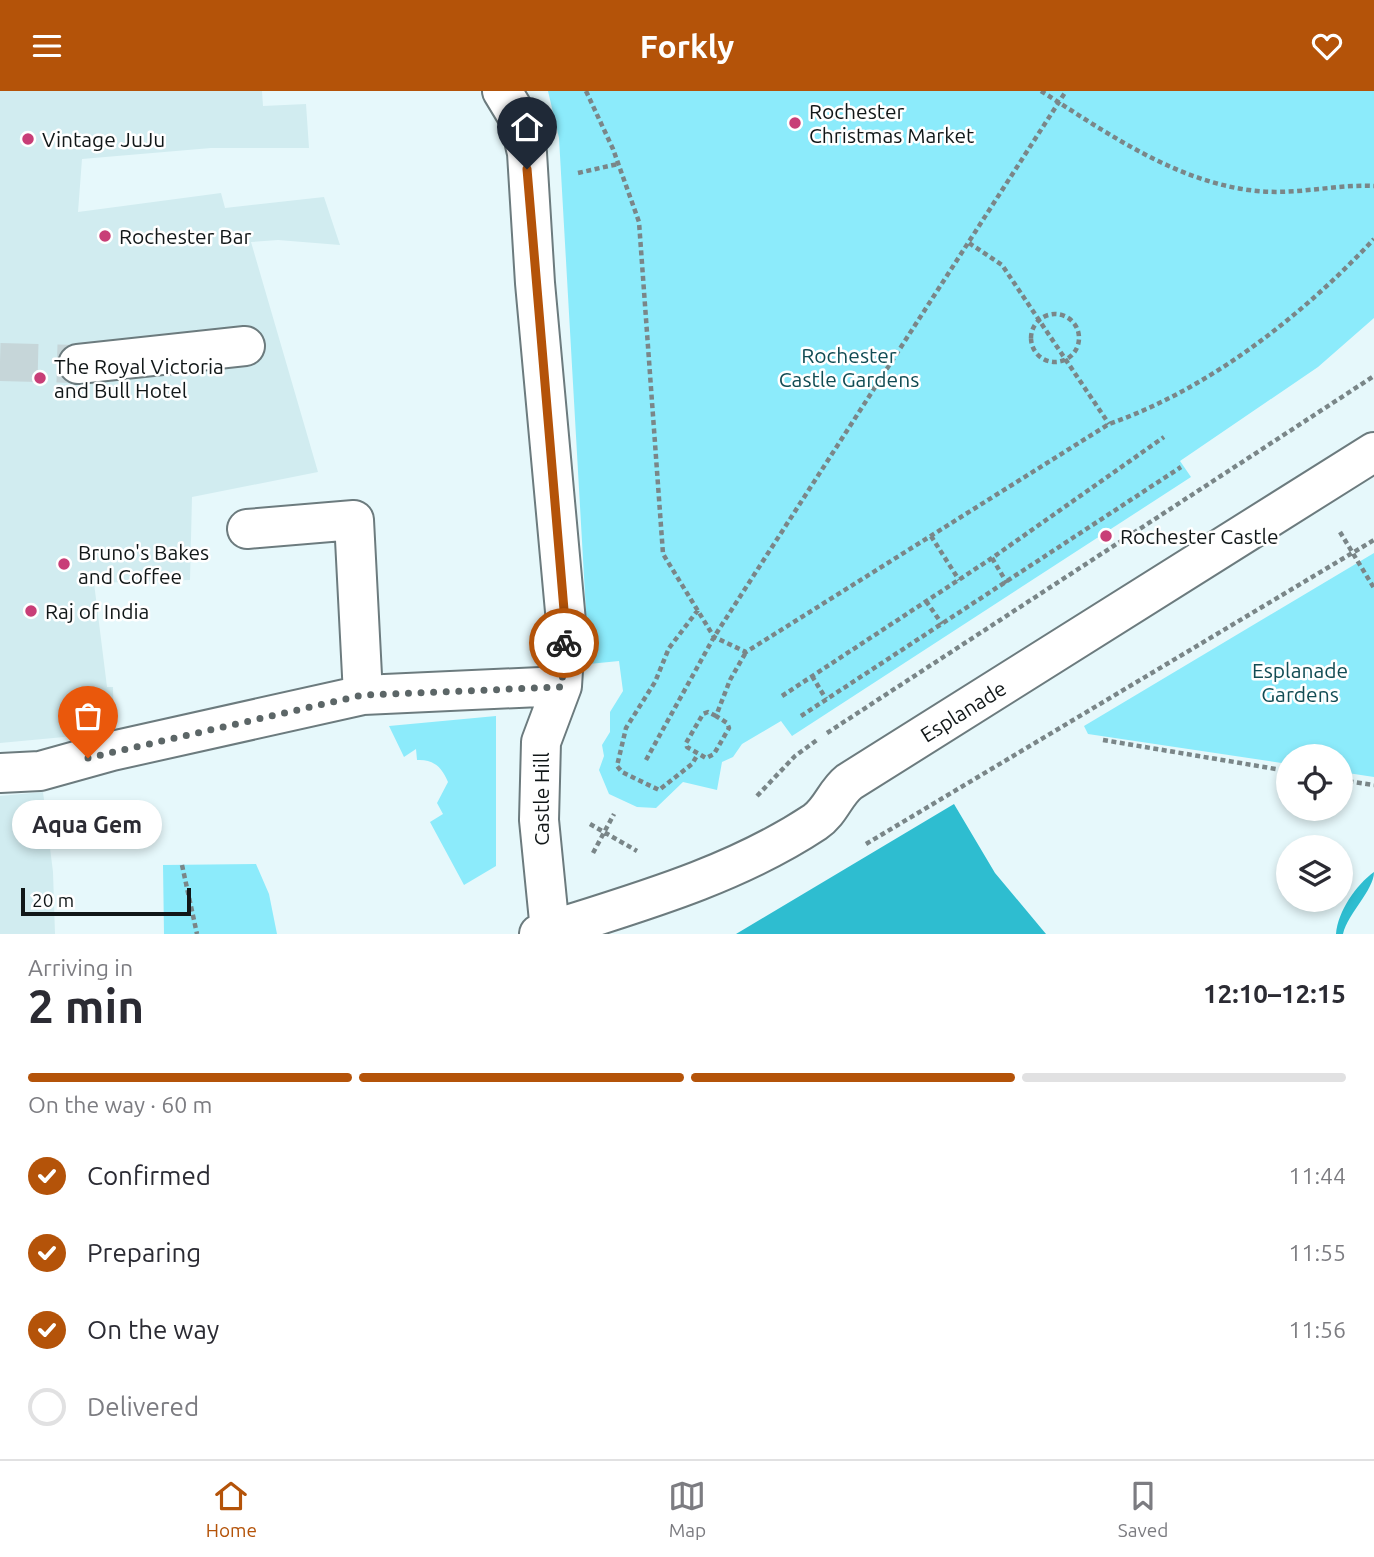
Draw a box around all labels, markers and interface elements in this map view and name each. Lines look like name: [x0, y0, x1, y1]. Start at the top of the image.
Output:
icon: menu: [28, 27, 66, 65]
icon: heart: [1308, 27, 1346, 65]
text: Forkly: [640, 28, 734, 64]
pin: [497, 97, 557, 169]
place label: Rochester Christmas Market: [809, 99, 974, 147]
icon: home: [508, 108, 546, 146]
marker: Rochester Christmas Market: [787, 115, 803, 131]
place label: Vintage JuJu: [42, 127, 165, 151]
marker: Vintage JuJu: [20, 131, 36, 147]
place label: Rochester Bar: [119, 224, 251, 248]
marker: Rochester Bar: [97, 228, 113, 244]
park label: Rochester Castle Gardens: [779, 343, 919, 391]
place label: The Royal Victoria and Bull Hotel: [54, 354, 224, 402]
marker: The Royal Victoria and Bull Hotel: [32, 370, 48, 386]
place label: Rochester Castle: [1120, 524, 1279, 548]
marker: Rochester Castle: [1098, 528, 1114, 544]
place label: Bruno's Bakes and Coffee: [78, 540, 209, 588]
marker: Bruno's Bakes and Coffee: [56, 556, 72, 572]
place label: Raj of India: [45, 599, 149, 623]
marker: Raj of India: [23, 603, 39, 619]
courier: [529, 608, 599, 678]
icon: bike: [545, 624, 583, 662]
park label: Esplanade Gardens: [1252, 658, 1348, 706]
street label: Esplanade: [916, 675, 1010, 747]
pin: [58, 686, 118, 758]
icon: bag: [69, 697, 107, 735]
map controls: [1276, 744, 1353, 912]
button: locate: [1276, 744, 1353, 821]
street label: Castle Hill: [529, 752, 553, 846]
callout: Aqua Gem: [13, 800, 163, 849]
text: Aqua Gem: [32, 812, 142, 837]
button: layers: [1276, 835, 1353, 912]
scale bar: [21, 885, 191, 917]
text: 20 m: [32, 889, 74, 911]
text: Arriving in: [28, 955, 133, 980]
text: 12:10–12:15: [1203, 979, 1346, 1008]
text: 2 min: [28, 980, 144, 1032]
text: On the way · 60 m: [28, 1092, 212, 1117]
icon: check: [28, 1157, 66, 1195]
text: Confirmed: [87, 1161, 211, 1190]
text: 11:44: [1288, 1163, 1346, 1188]
icon: check: [28, 1234, 66, 1272]
text: Preparing: [87, 1238, 201, 1267]
text: 11:55: [1288, 1240, 1346, 1265]
icon: check: [28, 1311, 66, 1349]
text: On the way: [87, 1315, 219, 1344]
text: 11:56: [1288, 1317, 1346, 1342]
text: Delivered: [87, 1392, 199, 1421]
tab: Home: [206, 1477, 257, 1541]
tab: Map: [668, 1477, 706, 1541]
tab: Saved: [1118, 1477, 1168, 1541]

